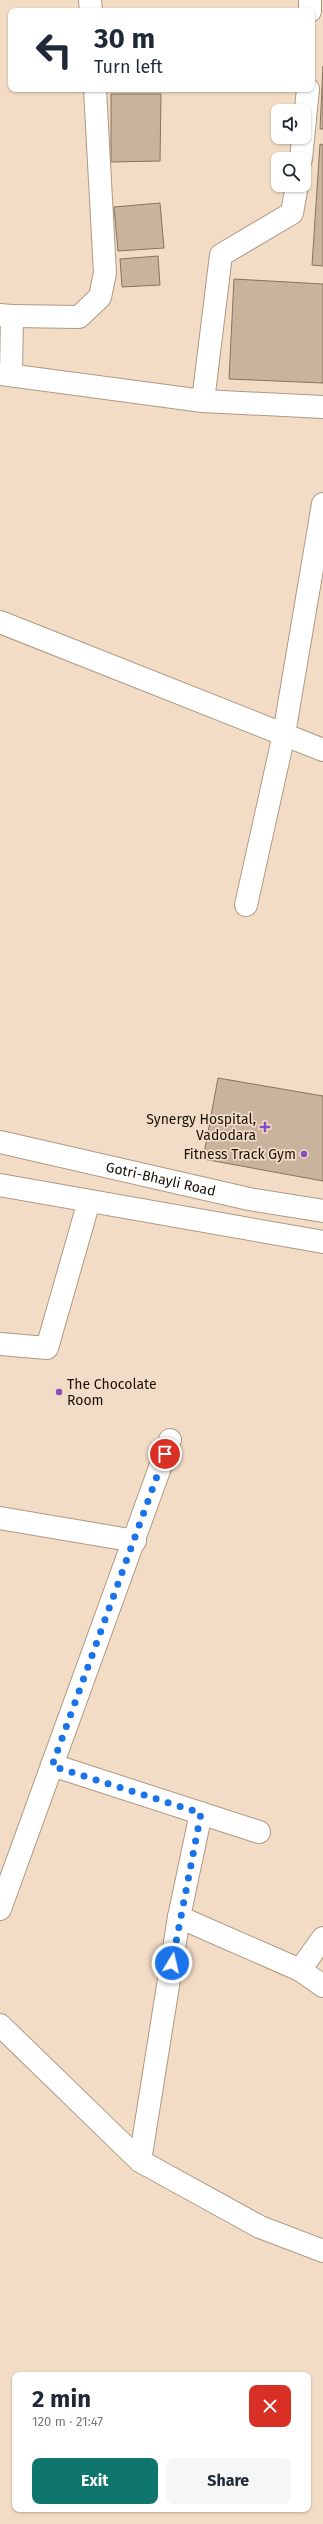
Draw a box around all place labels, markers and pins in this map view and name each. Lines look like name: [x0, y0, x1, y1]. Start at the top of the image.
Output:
place label: Synergy Hospital, Vadodara: [146, 1111, 256, 1144]
marker: Synergy Hospital, Vadodara: [259, 1121, 271, 1133]
place label: Fitness Track Gym: [183, 1146, 296, 1163]
marker: Fitness Track Gym: [299, 1149, 309, 1159]
place label: The Chocolate Room: [67, 1376, 157, 1409]
marker: The Chocolate Room: [54, 1387, 64, 1397]
pin: [148, 1437, 182, 1471]

